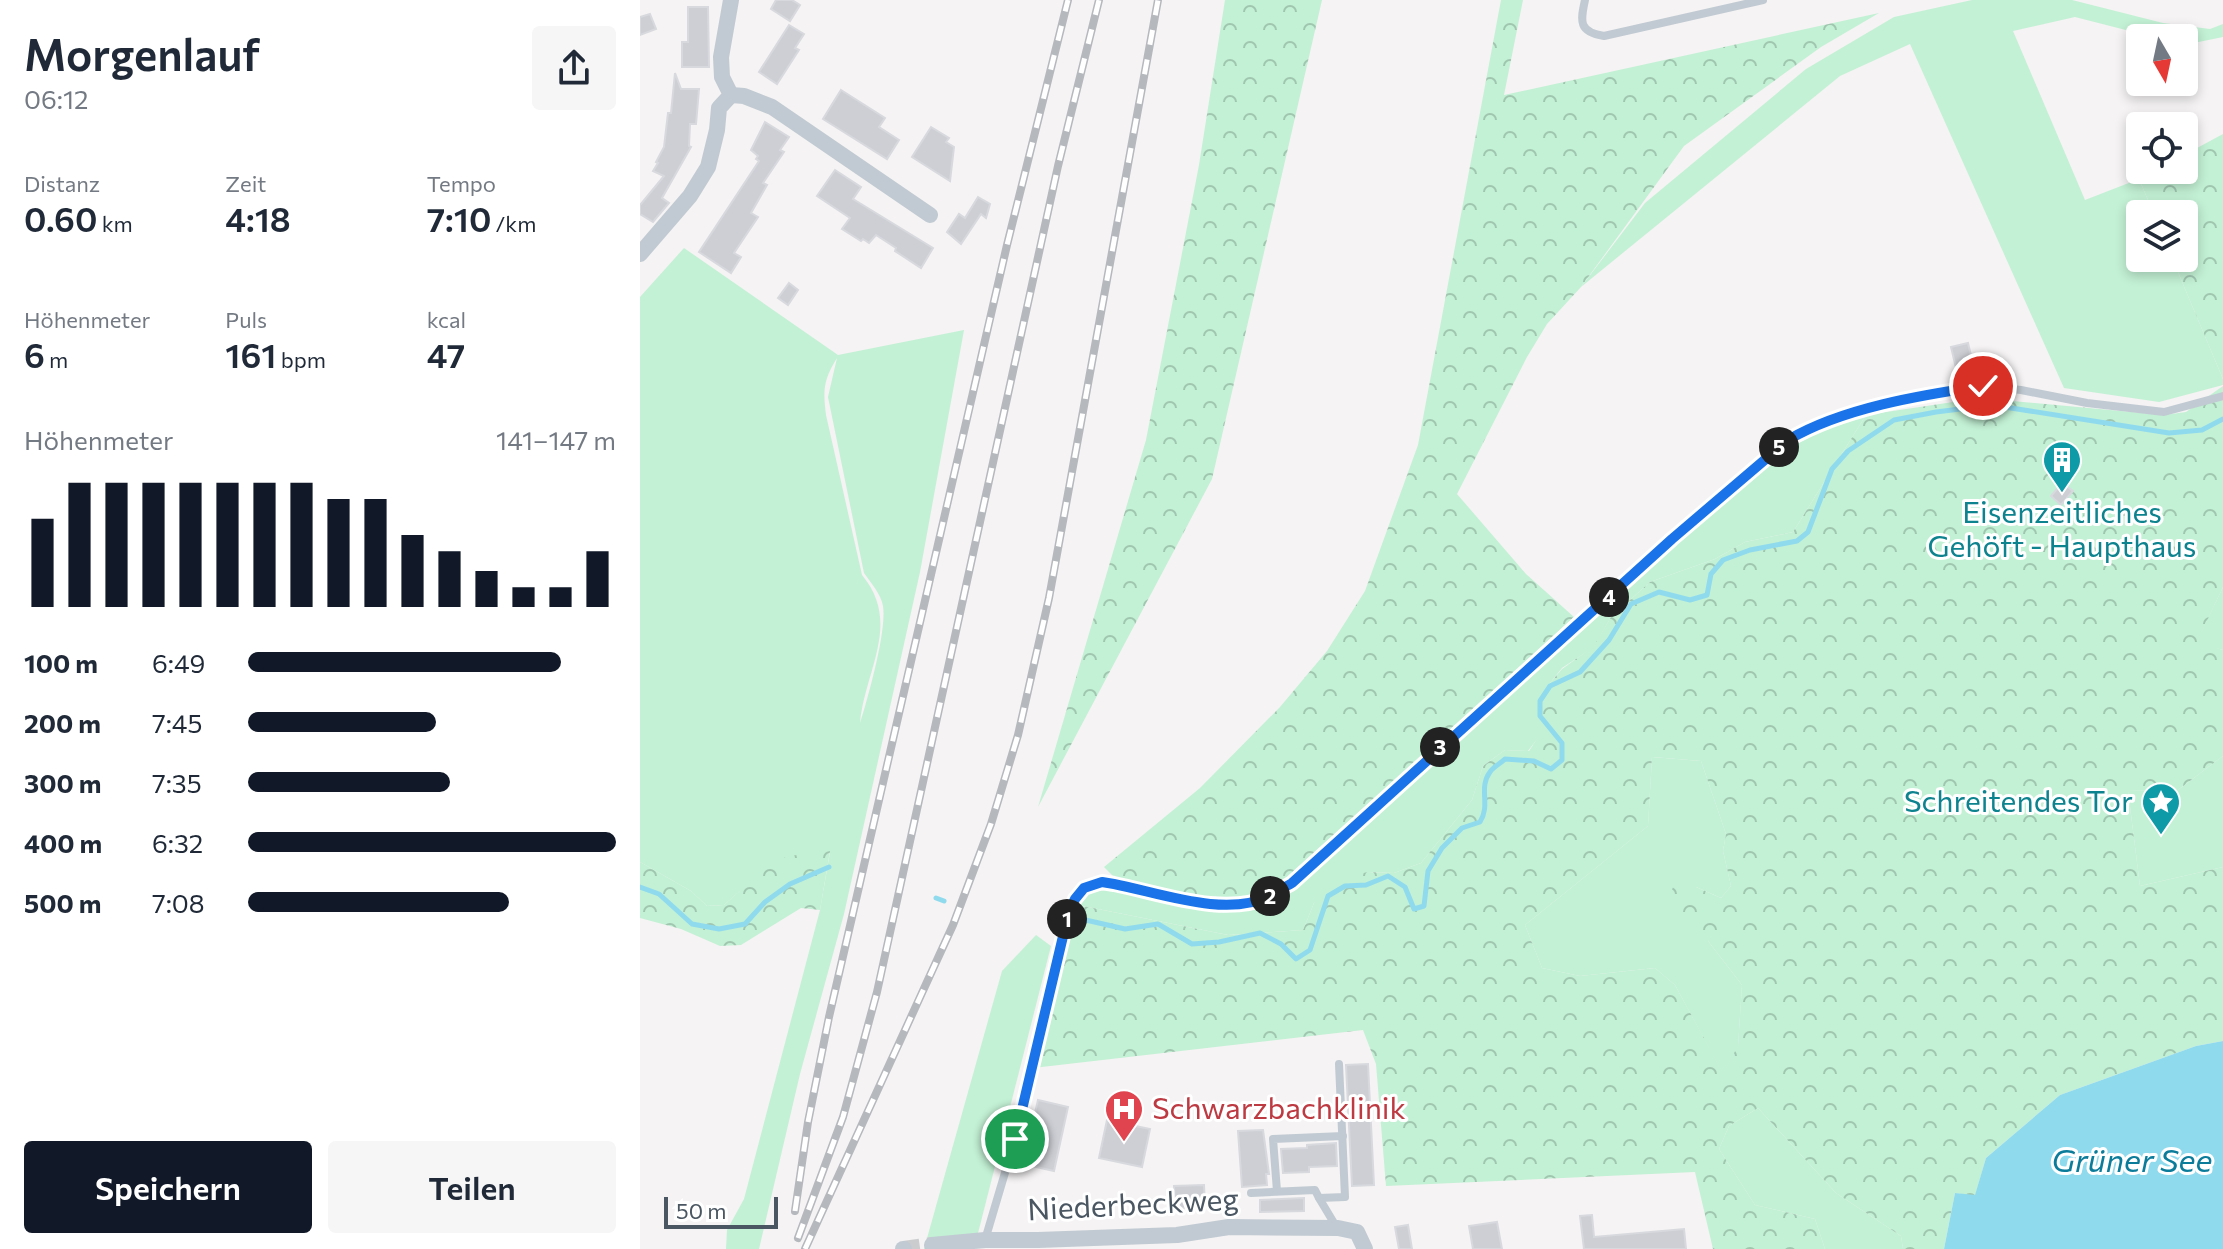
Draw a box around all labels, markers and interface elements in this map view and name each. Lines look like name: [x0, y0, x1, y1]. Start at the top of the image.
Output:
north arrow: [2126, 24, 2198, 96]
map controls: [2126, 24, 2198, 272]
text: Morgenlauf: [24, 26, 260, 80]
button: share: [532, 26, 616, 110]
text: 06:12: [24, 83, 88, 114]
button: locate: [2126, 112, 2198, 184]
text: Distanz: [24, 170, 100, 197]
text: Zeit: [225, 170, 266, 197]
text: Tempo: [427, 170, 496, 197]
text: 0.60: [24, 197, 97, 239]
text: 4:18: [225, 197, 291, 239]
text: 7:10: [427, 197, 491, 239]
button: layers: [2126, 200, 2198, 272]
text: km: [97, 210, 133, 237]
text: /km: [491, 210, 536, 237]
text: Höhenmeter: [24, 306, 150, 333]
text: Puls: [225, 306, 267, 333]
text: kcal: [427, 306, 466, 333]
text: 6: [24, 333, 45, 375]
text: 161: [225, 333, 276, 375]
text: 47: [427, 333, 465, 375]
text: m: [45, 346, 68, 373]
text: bpm: [276, 346, 326, 373]
pin: [1949, 352, 2017, 420]
icon: check: [1961, 364, 2005, 408]
text: Höhenmeter: [24, 424, 173, 455]
text: 141–147 m: [496, 424, 616, 455]
pin: 5: [1759, 427, 1799, 467]
text: 5: [1773, 433, 1785, 460]
building icon: Eisenzeitliches Gehöft - Haupthaus: [2041, 439, 2083, 494]
place label: Eisenzeitliches Gehöft - Haupthaus: [1927, 492, 2197, 563]
pin: 4: [1589, 577, 1629, 617]
text: 4: [1602, 583, 1616, 610]
text: 100 m: [24, 647, 98, 678]
text: 6:49: [152, 647, 205, 678]
text: 200 m: [24, 707, 101, 738]
text: 7:45: [152, 707, 202, 738]
pin: 3: [1420, 727, 1460, 767]
text: 3: [1434, 733, 1446, 760]
text: 300 m: [24, 767, 101, 798]
text: 7:35: [152, 767, 202, 798]
place label: Schreitendes Tor: [1904, 781, 2133, 818]
place icon: Schreitendes Tor: [2140, 781, 2182, 836]
text: 400 m: [24, 827, 102, 858]
text: 6:32: [152, 827, 203, 858]
pin: 2: [1250, 876, 1290, 916]
text: 2: [1264, 882, 1276, 909]
text: 500 m: [24, 887, 101, 918]
text: 7:08: [152, 887, 205, 918]
pin: 1: [1047, 899, 1087, 939]
text: 1: [1062, 905, 1072, 932]
hospital icon: Schwarzbachklinik: [1103, 1088, 1145, 1143]
place label: Schwarzbachklinik: [1152, 1088, 1406, 1125]
pin: [981, 1105, 1049, 1173]
icon: arrive: [993, 1117, 1037, 1161]
water label: Grüner See: [2052, 1139, 2213, 1179]
button: Speichern: [24, 1141, 312, 1233]
button: Teilen: [328, 1141, 616, 1233]
street label: Niederbeckweg: [1026, 1178, 1239, 1227]
scale bar: [664, 1193, 778, 1229]
text: 50 m: [676, 1197, 726, 1224]

